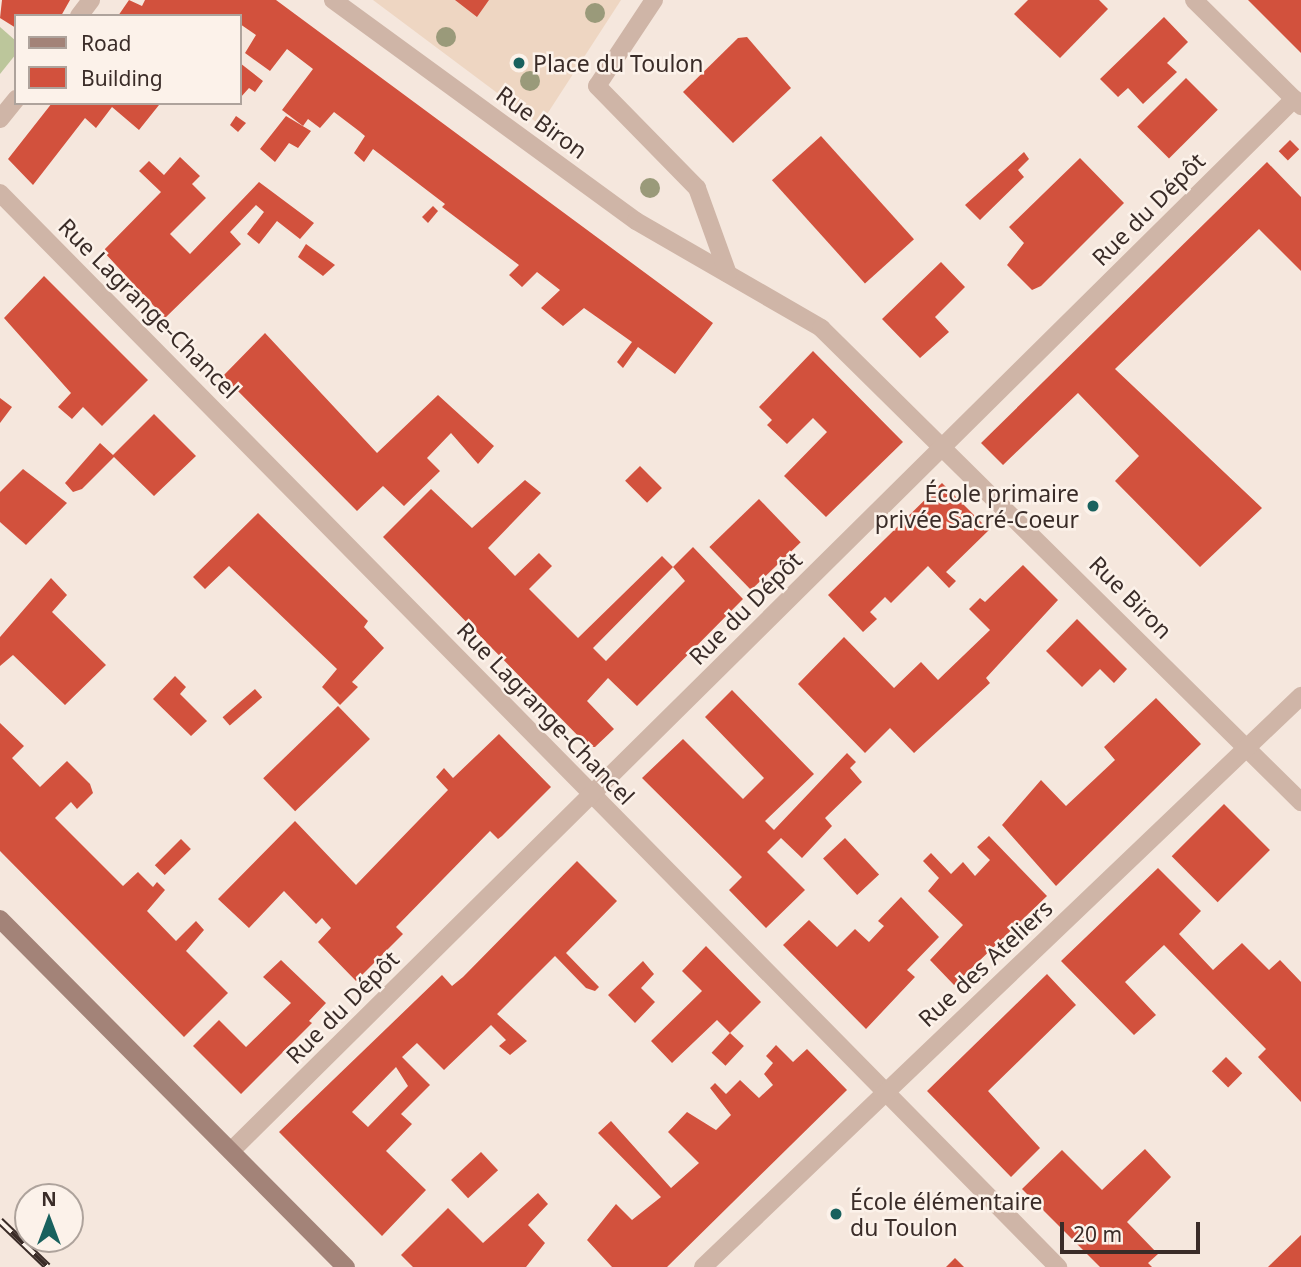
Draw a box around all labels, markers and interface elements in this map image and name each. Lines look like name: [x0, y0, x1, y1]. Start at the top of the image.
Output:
legend: [14, 14, 242, 105]
text: Road: [81, 29, 131, 57]
place label: Place du Toulon: [533, 49, 703, 77]
marker: Place du Toulon: [511, 55, 527, 71]
text: Building: [81, 64, 163, 92]
street label: Rue Biron: [491, 80, 593, 164]
street label: Rue du Dépôt: [1086, 147, 1210, 271]
street label: Rue Lagrange-Chancel: [53, 212, 245, 404]
place label: École primaire privée Sacré-Coeur: [875, 479, 1079, 533]
marker: École primaire privée Sacré-Coeur: [1085, 498, 1101, 514]
street label: Rue du Dépôt: [683, 546, 807, 670]
street label: Rue Biron: [1084, 550, 1178, 644]
street label: Rue Lagrange-Chancel: [452, 616, 640, 810]
street label: Rue des Ateliers: [912, 894, 1058, 1032]
street label: Rue du Dépôt: [280, 945, 404, 1069]
north arrow: [14, 1183, 84, 1253]
text: N: [41, 1186, 57, 1212]
place label: École élémentaire du Toulon: [850, 1187, 1042, 1241]
marker: École élémentaire du Toulon: [828, 1206, 844, 1222]
scale bar: [1063, 1208, 1203, 1252]
text: 20 m: [1073, 1220, 1122, 1248]

